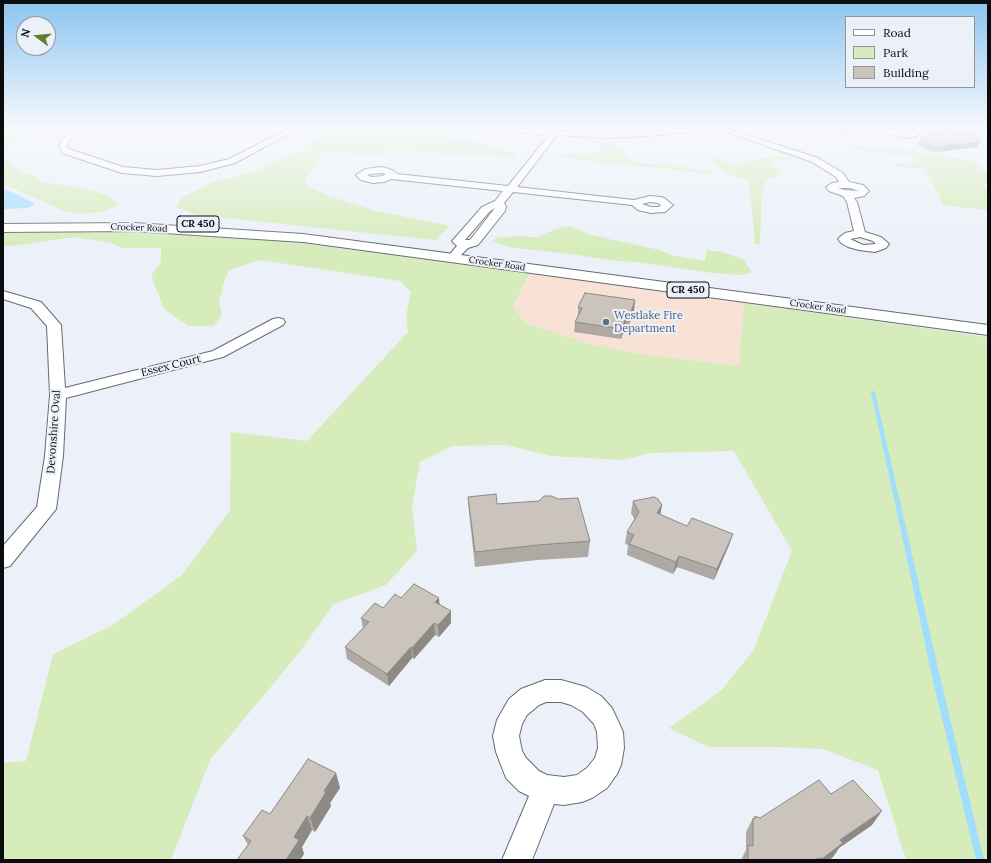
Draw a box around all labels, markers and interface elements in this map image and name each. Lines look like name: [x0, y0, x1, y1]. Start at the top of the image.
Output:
north arrow: [16, 16, 56, 56]
legend: [845, 16, 975, 88]
text: Road: [883, 25, 911, 40]
text: N: [18, 27, 33, 39]
text: Park: [883, 45, 908, 60]
text: Building: [883, 65, 929, 80]
road number: CR 450: [177, 216, 219, 232]
street label: Crocker Road: [110, 222, 168, 234]
street label: Crocker Road: [468, 255, 526, 273]
road number: CR 450: [667, 282, 709, 298]
street label: Crocker Road: [789, 298, 847, 316]
place label: Westlake Fire Department: [614, 309, 683, 335]
marker: Westlake Fire Department: [601, 317, 611, 327]
street label: Essex Court: [140, 352, 202, 380]
street label: Devonshire Oval: [44, 390, 64, 474]

